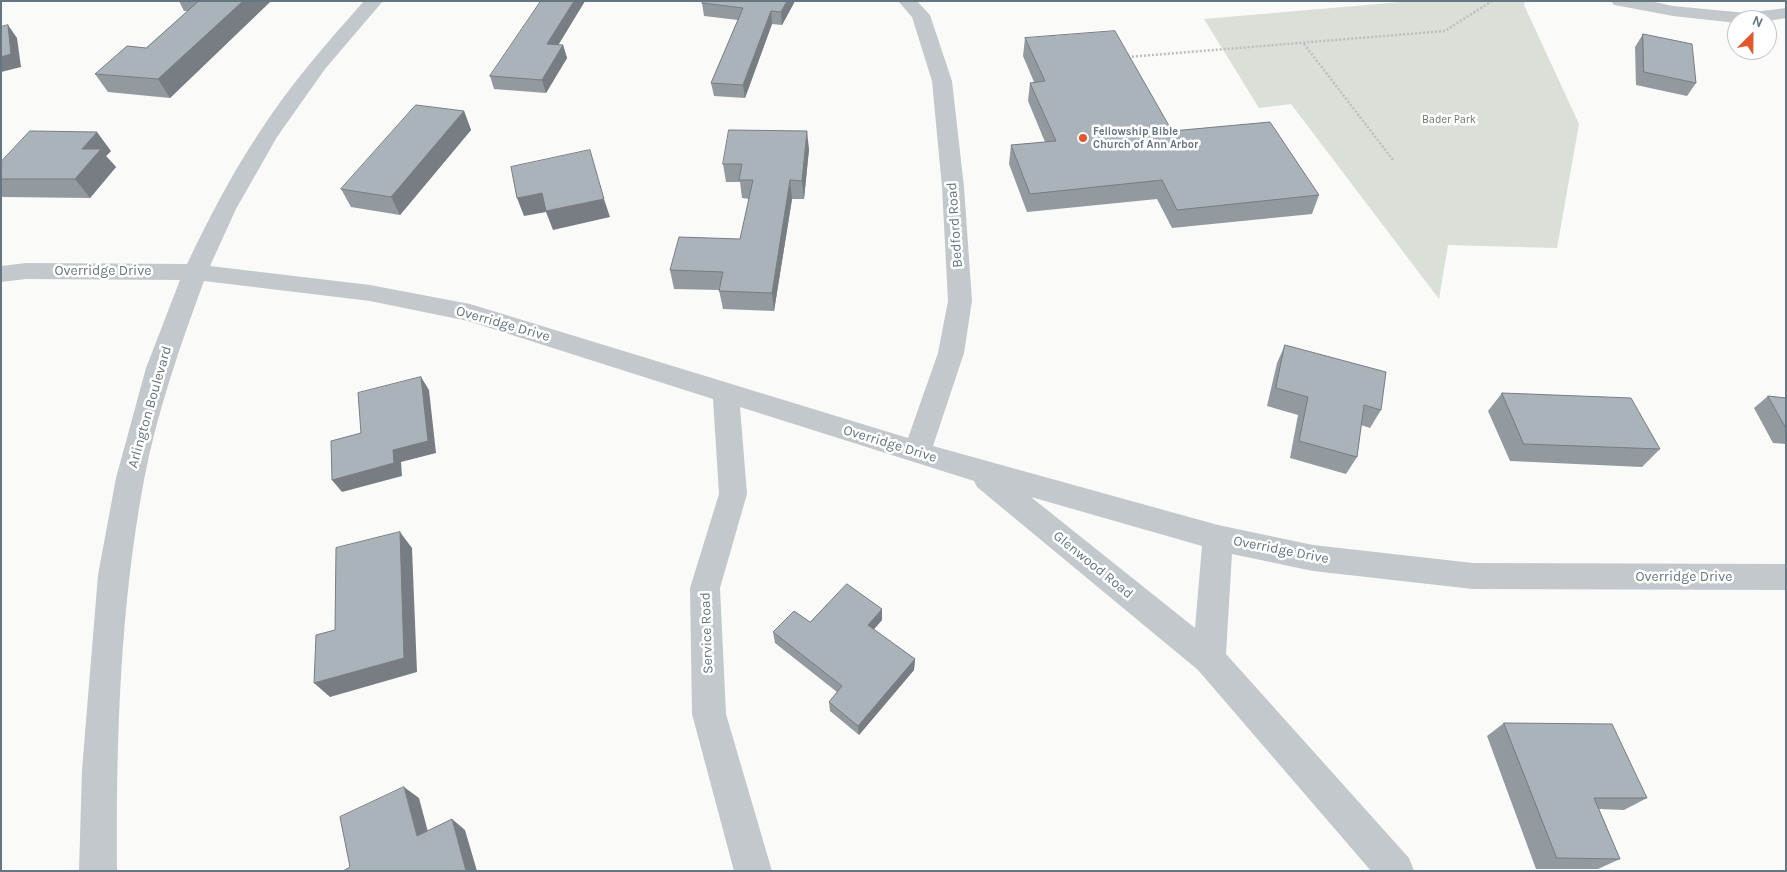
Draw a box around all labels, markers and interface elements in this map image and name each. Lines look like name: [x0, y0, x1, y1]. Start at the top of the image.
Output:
north arrow: [1727, 10, 1777, 60]
text: N: [1750, 12, 1766, 31]
park label: Bader Park: [1422, 113, 1476, 127]
place label: Fellowship Bible Church of Ann Arbor: [1093, 125, 1198, 151]
marker: Fellowship Bible Church of Ann Arbor: [1077, 132, 1089, 144]
street label: Bedford Road: [944, 182, 966, 268]
street label: Overridge Drive: [55, 263, 151, 279]
street label: Overridge Drive: [454, 303, 552, 345]
street label: Arlington Boulevard: [125, 344, 175, 470]
street label: Overridge Drive: [841, 422, 939, 466]
street label: Glenwood Road: [1050, 528, 1136, 602]
street label: Overridge Drive: [1232, 533, 1330, 567]
street label: Overridge Drive: [1636, 569, 1732, 585]
street label: Service Road: [697, 592, 717, 674]

